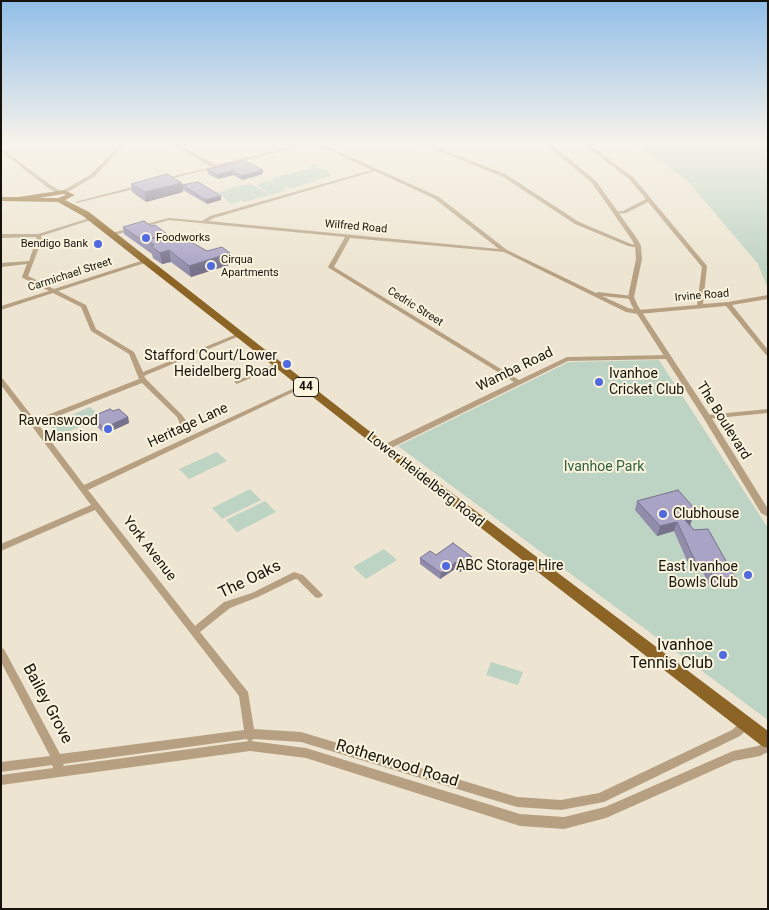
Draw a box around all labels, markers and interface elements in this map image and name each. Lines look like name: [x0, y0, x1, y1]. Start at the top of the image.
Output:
street label: Wilfred Road: [324, 218, 388, 236]
place label: Foodworks: [156, 231, 210, 245]
marker: Foodworks: [140, 232, 152, 244]
place label: Bendigo Bank: [21, 237, 88, 251]
marker: Bendigo Bank: [92, 238, 104, 250]
place label: Cirqua Apartments: [221, 253, 279, 279]
street label: Carmichael Street: [26, 255, 114, 295]
marker: Cirqua Apartments: [205, 260, 217, 272]
street label: Cedric Street: [385, 285, 445, 329]
street label: Irvine Road: [674, 287, 730, 305]
street label: Wamba Road: [474, 344, 556, 396]
place label: Stafford Court/Lower Heidelberg Road: [144, 348, 277, 381]
marker: Stafford Court/Lower Heidelberg Road: [281, 358, 293, 370]
place label: Ivanhoe Cricket Club: [609, 366, 684, 398]
marker: Ivanhoe Cricket Club: [593, 376, 605, 388]
road number: 44: [294, 378, 318, 397]
street label: The Boulevard: [692, 379, 754, 463]
street label: Heritage Lane: [145, 400, 231, 452]
place label: Ravenswood Mansion: [18, 413, 98, 446]
marker: Ravenswood Mansion: [102, 423, 114, 435]
street label: Lower Heidelberg Road: [363, 429, 487, 531]
park label: Ivanhoe Park: [564, 459, 644, 475]
place label: Clubhouse: [673, 506, 739, 522]
marker: Clubhouse: [657, 508, 669, 520]
street label: York Avenue: [119, 513, 179, 585]
street label: The Oaks: [216, 557, 284, 603]
place label: ABC Storage Hire: [456, 558, 563, 574]
place label: East Ivanhoe Bowls Club: [658, 559, 738, 592]
marker: ABC Storage Hire: [440, 560, 452, 572]
marker: East Ivanhoe Bowls Club: [742, 569, 754, 581]
place label: Ivanhoe Tennis Club: [630, 636, 713, 674]
marker: Ivanhoe Tennis Club: [717, 649, 729, 661]
street label: Bailey Grove: [18, 661, 76, 747]
street label: Rotherwood Road: [333, 736, 461, 792]

